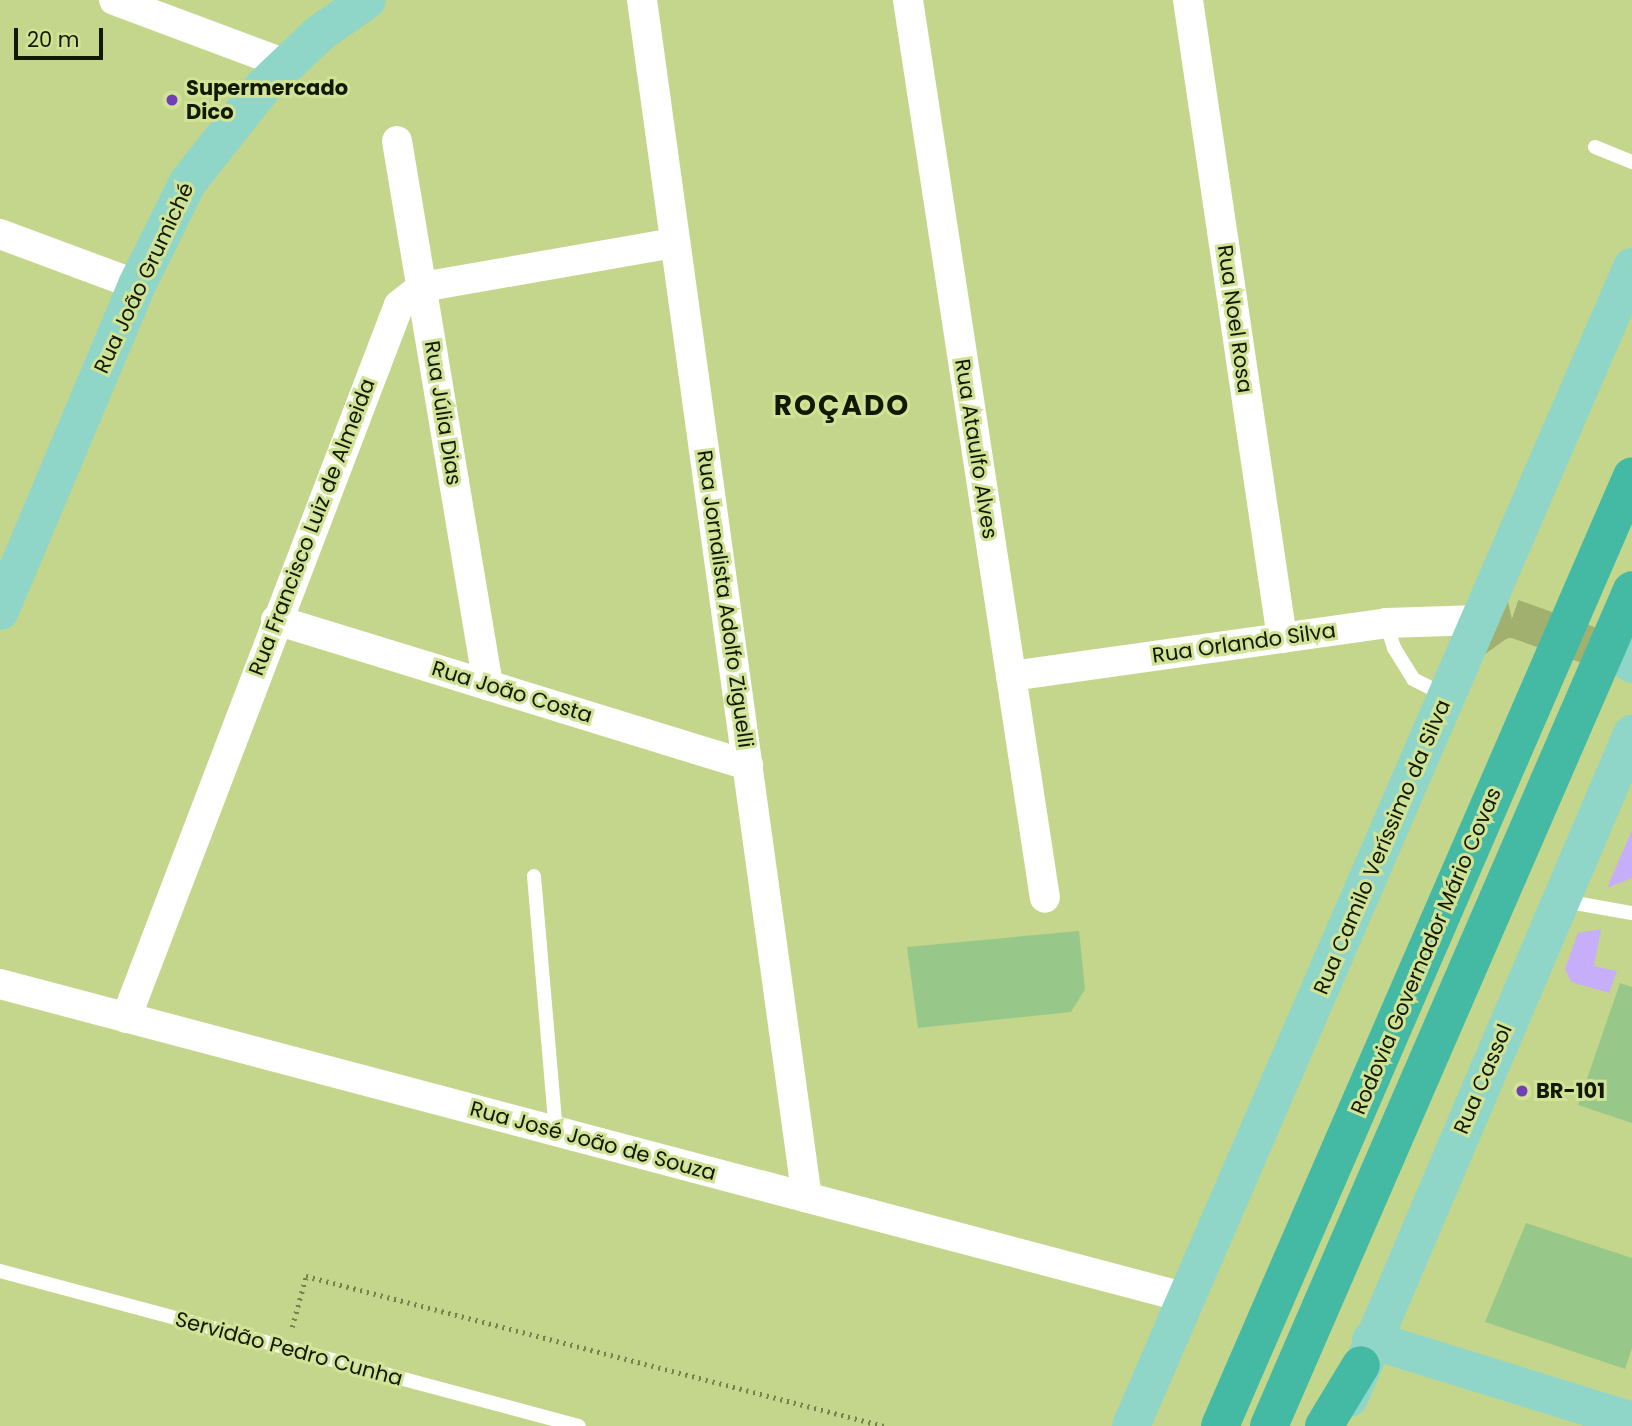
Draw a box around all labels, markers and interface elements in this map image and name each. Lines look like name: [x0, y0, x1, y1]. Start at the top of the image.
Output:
scale bar: [18, 14, 107, 58]
text: 20 m: [27, 25, 80, 54]
place label: Supermercado Dico: [186, 75, 348, 125]
marker: Supermercado Dico: [164, 92, 180, 108]
street label: Rua João Grumiché: [89, 179, 199, 377]
street label: Rua Noel Rosa: [1212, 243, 1258, 395]
street label: Rua Júlia Dias: [419, 339, 467, 487]
street label: Rua Ataulfo Alves: [949, 357, 1003, 541]
street label: Rua Francisco Luiz de Almeida: [244, 375, 380, 679]
district label: ROÇADO: [774, 389, 910, 423]
street label: Rua Jornalista Adolfo Ziguelli: [692, 449, 758, 749]
street label: Rua Orlando Silva: [1151, 618, 1337, 668]
street label: Rua João Costa: [429, 656, 595, 728]
street label: Rua Camilo Veríssimo da Silva: [1308, 696, 1456, 998]
street label: Rodovia Governador Mário Covas: [1346, 784, 1506, 1118]
street label: Rua Cassol: [1449, 1020, 1517, 1138]
place label: BR-101: [1536, 1078, 1605, 1104]
marker: BR-101: [1514, 1083, 1530, 1099]
street label: Rua José João de Souza: [467, 1096, 719, 1186]
street label: Servidão Pedro Cunha: [172, 1306, 406, 1392]

